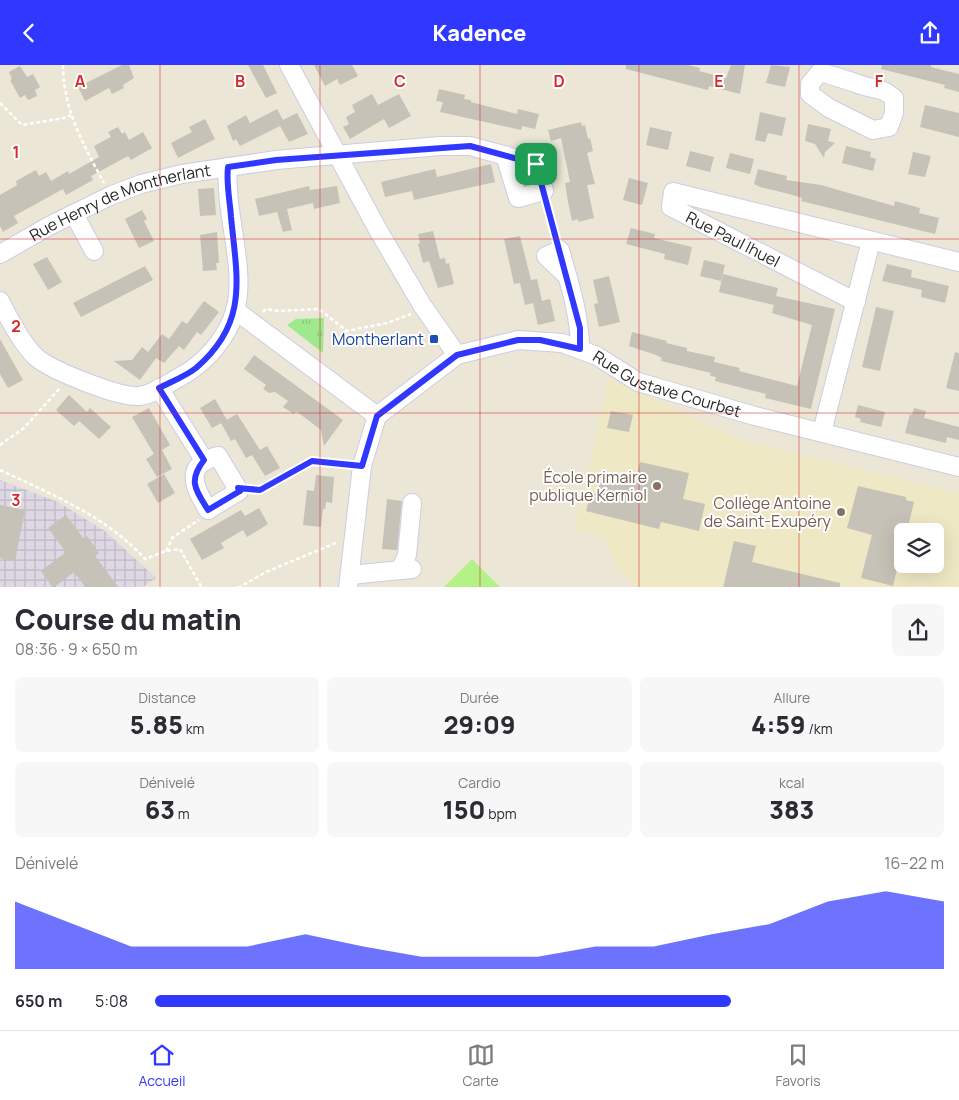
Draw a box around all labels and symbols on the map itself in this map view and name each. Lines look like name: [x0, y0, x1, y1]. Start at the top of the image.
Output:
text: A: [75, 70, 86, 92]
text: B: [235, 70, 245, 92]
text: C: [394, 70, 406, 92]
text: D: [553, 70, 565, 92]
text: E: [714, 70, 724, 92]
text: F: [875, 70, 884, 92]
text: 1: [12, 141, 20, 163]
pin: [515, 143, 557, 185]
street label: Rue Henry de Montherlant: [25, 159, 212, 246]
street label: Rue Paul Ihuel: [682, 206, 784, 272]
text: 2: [11, 315, 21, 337]
place label: Montherlant: [332, 328, 424, 350]
marker: Montherlant: [428, 333, 440, 345]
street label: Rue Gustave Courbet: [589, 345, 744, 422]
place label: École primaire publique Kerniol: [529, 466, 647, 506]
marker: École primaire publique Kerniol: [651, 480, 663, 492]
text: 3: [11, 489, 21, 511]
place label: Collège Antoine de Saint-Exupéry: [704, 492, 832, 532]
marker: Collège Antoine de Saint-Exupéry: [835, 506, 847, 518]

